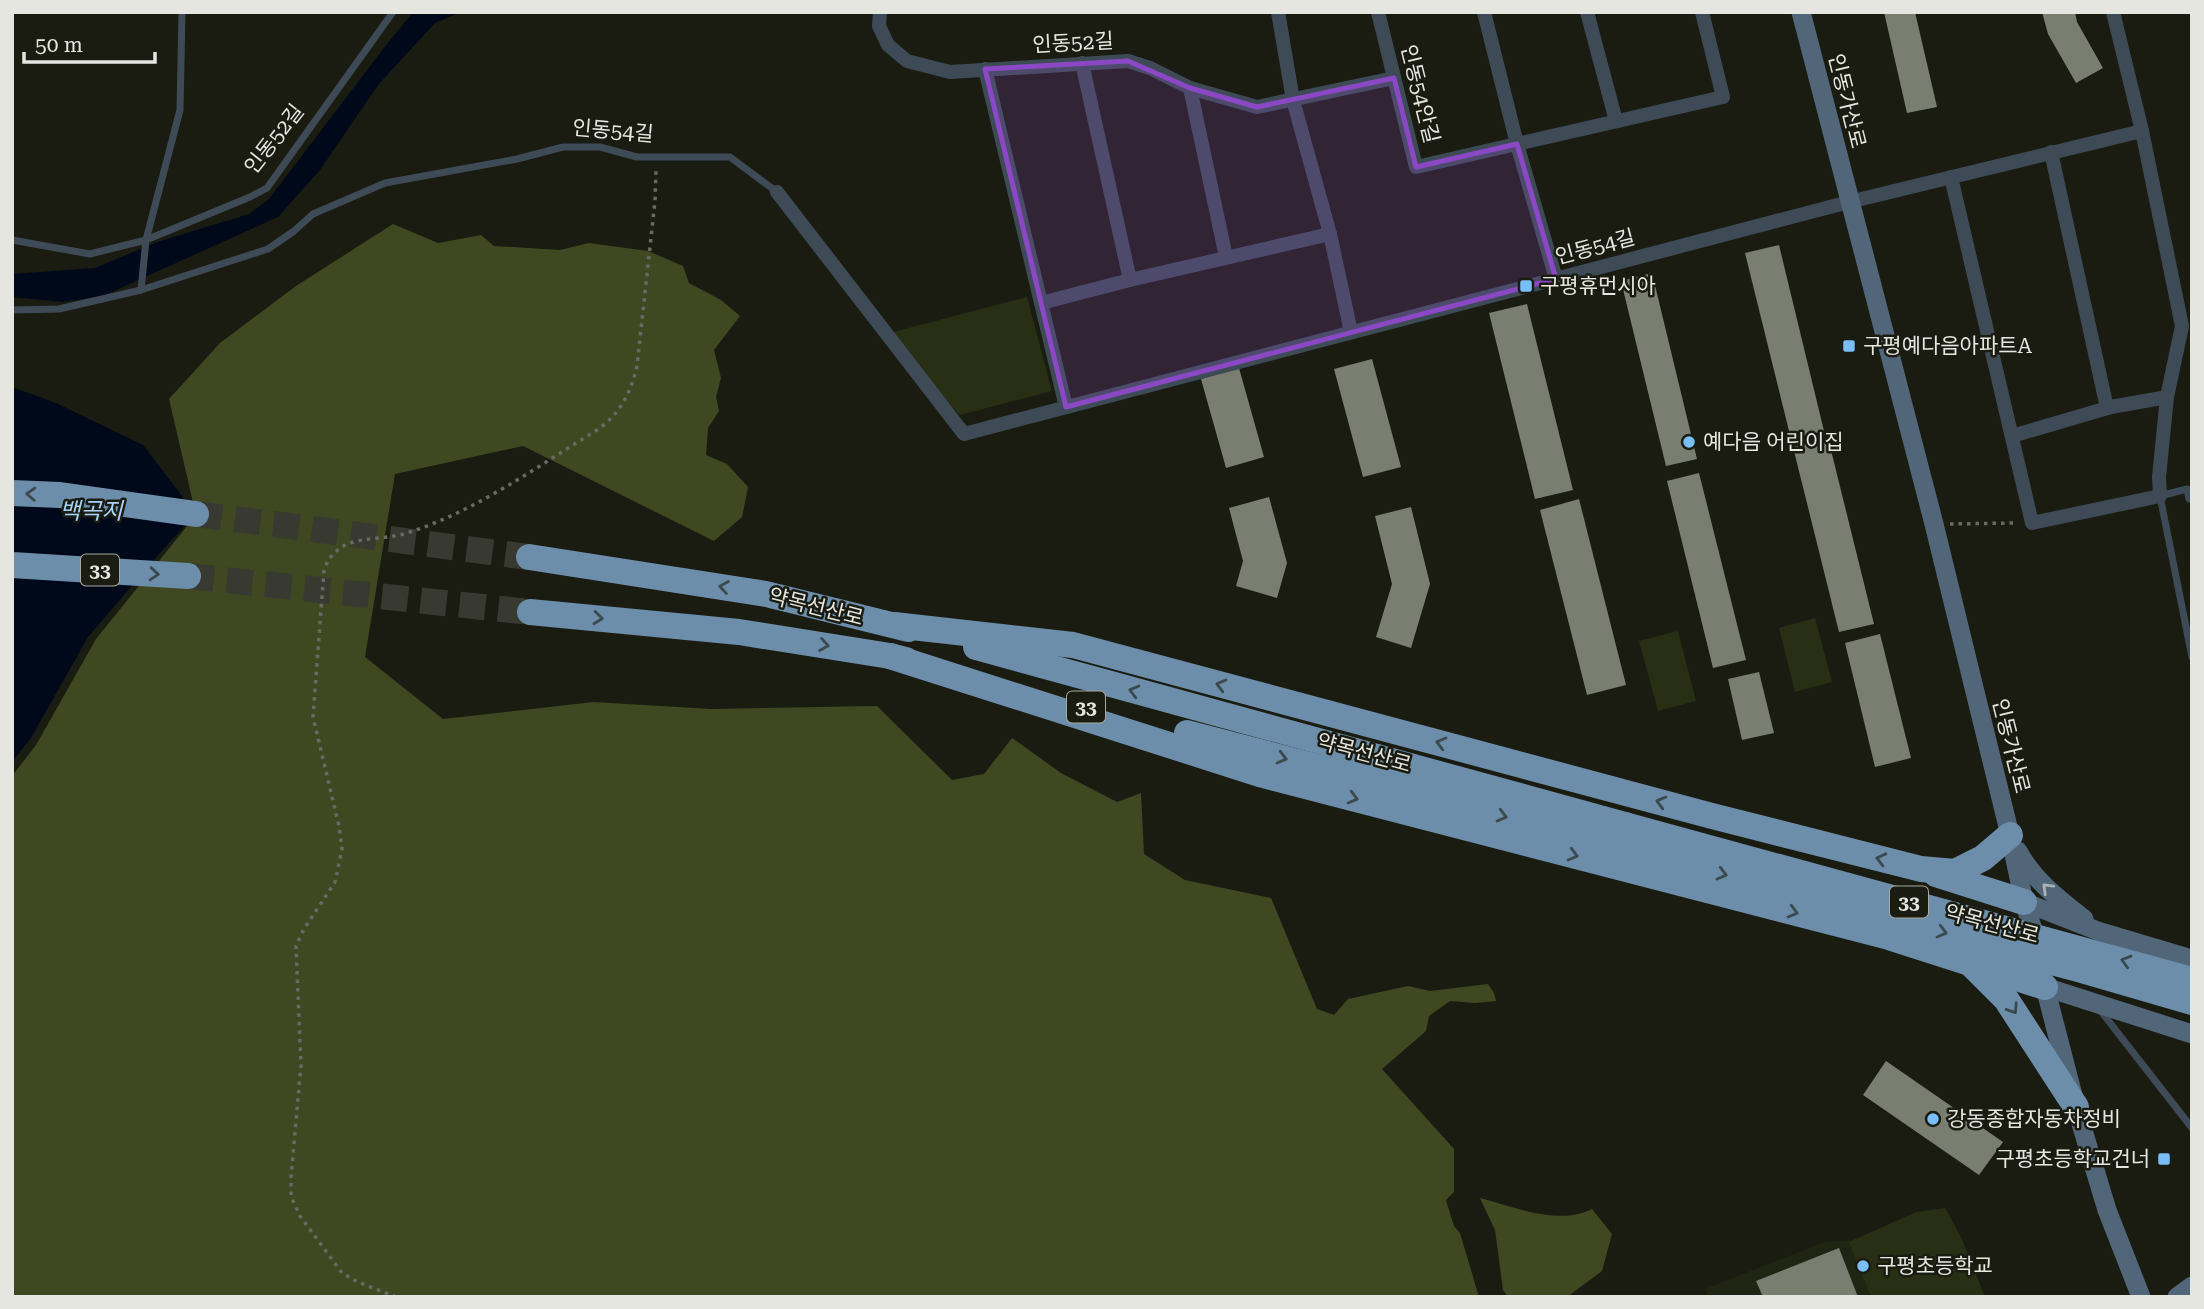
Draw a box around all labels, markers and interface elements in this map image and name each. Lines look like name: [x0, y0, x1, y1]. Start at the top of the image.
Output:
scale bar: [24, 21, 156, 65]
street label: 인동52길: [1032, 29, 1114, 57]
text: 50 m: [35, 33, 83, 57]
street label: 인동54안길: [1396, 42, 1444, 146]
street label: 인동가산로: [1824, 51, 1870, 151]
street label: 인동52길: [239, 100, 309, 178]
street label: 인동54길: [571, 115, 655, 147]
street label: 인동54길: [1553, 225, 1637, 269]
place label: 구평휴먼시아: [1540, 274, 1656, 298]
marker: 구평휴먼시아: [1518, 278, 1534, 294]
place label: 구평예다음아파트A: [1863, 334, 2033, 358]
marker: 구평예다음아파트A: [1841, 338, 1857, 354]
place label: 예다음 어린이집: [1703, 430, 1844, 454]
marker: 예다음 어린이집: [1681, 434, 1697, 450]
one-way arrow: [25, 487, 36, 502]
water label: 백곡지: [59, 498, 125, 525]
road number: 33: [81, 554, 119, 586]
one-way arrow: [148, 566, 159, 581]
one-way arrow: [718, 580, 730, 595]
street label: 약목선산로: [766, 584, 866, 630]
one-way arrow: [593, 610, 604, 625]
one-way arrow: [818, 637, 830, 652]
one-way arrow: [1216, 678, 1228, 693]
one-way arrow: [1128, 684, 1140, 699]
road number: 33: [1067, 692, 1105, 722]
street label: 인동가산로: [1988, 696, 2034, 796]
street label: 약목선산로: [1314, 729, 1414, 777]
one-way arrow: [1435, 737, 1447, 752]
one-way arrow: [1276, 750, 1288, 764]
one-way arrow: [1347, 790, 1359, 804]
one-way arrow: [1655, 796, 1667, 810]
one-way arrow: [1496, 807, 1508, 822]
one-way arrow: [1567, 847, 1579, 861]
one-way arrow: [1875, 853, 1887, 867]
one-way arrow: [1716, 865, 1728, 880]
one-way arrow: [2042, 884, 2055, 897]
road number: 33: [1890, 887, 1928, 918]
street label: 약목선산로: [1942, 900, 2042, 948]
one-way arrow: [1787, 904, 1799, 918]
one-way arrow: [1936, 924, 1948, 938]
one-way arrow: [2120, 955, 2132, 970]
one-way arrow: [2005, 1002, 2018, 1015]
place label: 강동종합자동차정비: [1947, 1107, 2121, 1131]
marker: 강동종합자동차정비: [1925, 1111, 1941, 1127]
place label: 구평초등학교건너: [1995, 1147, 2150, 1171]
marker: 구평초등학교건너: [2156, 1151, 2172, 1167]
place label: 구평초등학교: [1877, 1254, 1993, 1278]
marker: 구평초등학교: [1855, 1258, 1871, 1274]

